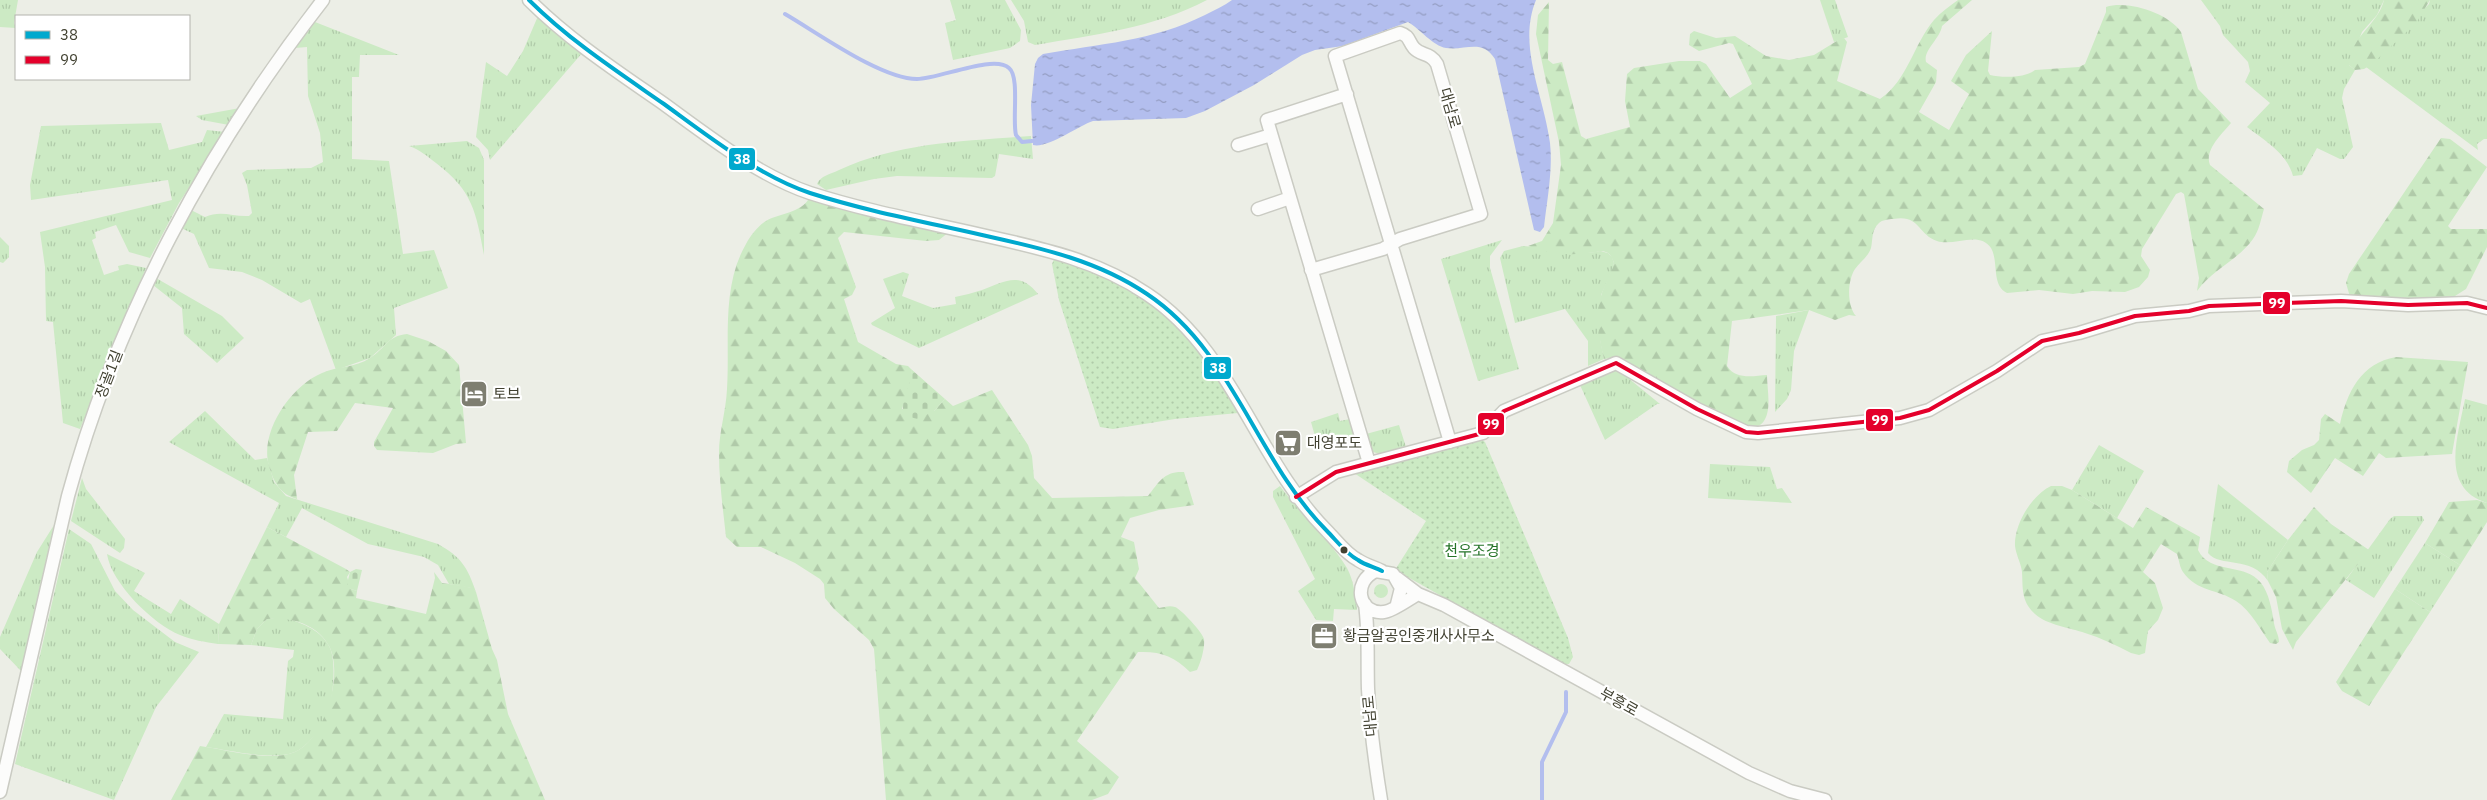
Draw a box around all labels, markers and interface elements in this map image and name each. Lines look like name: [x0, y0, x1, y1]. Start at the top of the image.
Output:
legend: [15, 15, 190, 80]
text: 38: [60, 25, 78, 44]
text: 99: [60, 50, 78, 69]
street label: 대남로: [1436, 85, 1465, 130]
line badge: 38: [728, 147, 756, 171]
text: 38: [734, 150, 750, 168]
line badge: 99: [2262, 291, 2291, 315]
text: 99: [2269, 294, 2285, 312]
street label: 장골1길: [91, 347, 126, 401]
line badge: 38: [1203, 356, 1232, 380]
text: 38: [1210, 359, 1226, 377]
hotel icon: 토브: [459, 379, 489, 409]
place label: 토브: [493, 384, 521, 403]
line badge: 99: [1865, 408, 1894, 432]
text: 99: [1872, 411, 1888, 429]
line badge: 99: [1477, 412, 1505, 436]
text: 99: [1483, 415, 1499, 433]
supermarket icon: 대영포도: [1273, 428, 1303, 458]
place label: 대영포도: [1307, 433, 1362, 452]
park label: 천우조경: [1444, 541, 1500, 560]
unlabelled marker: [1339, 545, 1349, 555]
office icon: 황금알공인중개사사무소: [1309, 621, 1339, 651]
place label: 황금알공인중개사사무소: [1343, 626, 1495, 645]
street label: 부흥로: [1597, 683, 1642, 720]
street label: 대남로: [1358, 695, 1381, 737]

